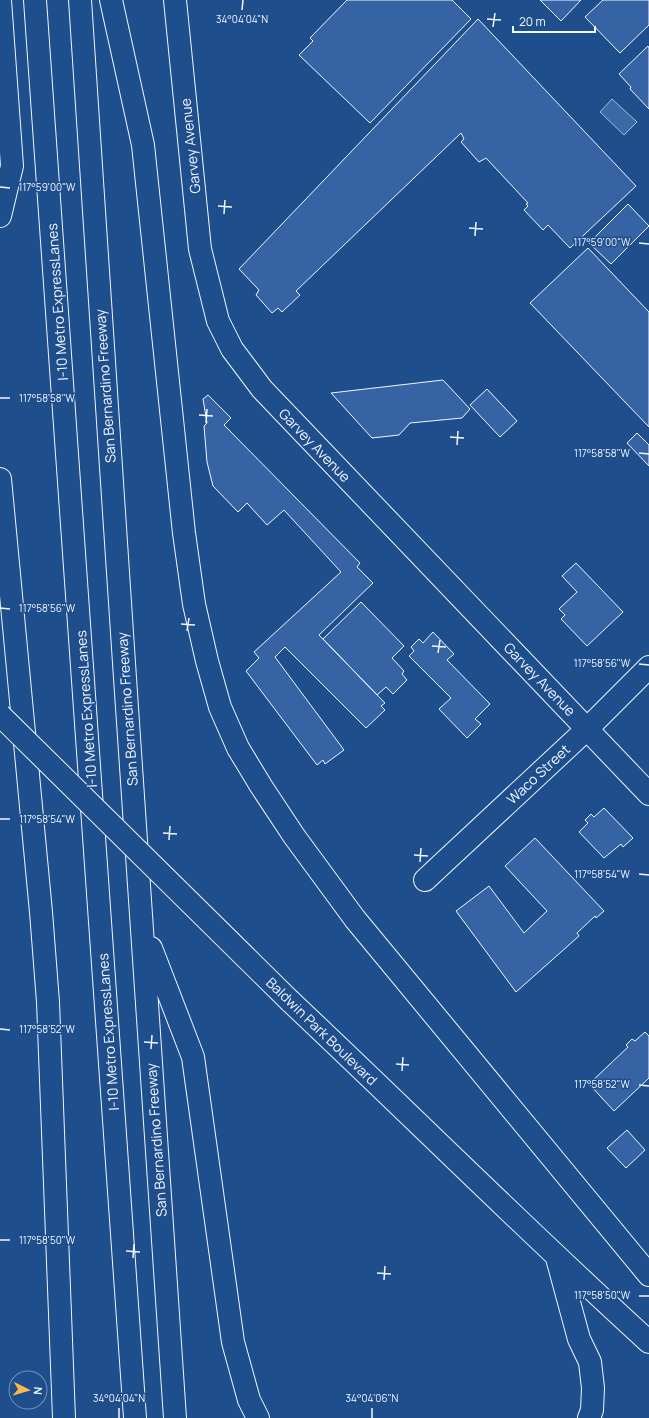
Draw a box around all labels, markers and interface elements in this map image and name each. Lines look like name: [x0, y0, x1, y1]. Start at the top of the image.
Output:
scale bar: [513, 8, 595, 34]
text: 34°04'04"N: [216, 12, 268, 26]
text: 20 m: [519, 13, 546, 30]
street label: Garvey Avenue: [176, 97, 204, 195]
text: 117°59'00"W: [19, 180, 76, 194]
street label: I-10 Metro ExpressLanes: [42, 223, 72, 381]
text: 117°59'00"W: [574, 235, 631, 249]
street label: San Bernardino Freeway: [90, 308, 120, 464]
text: 117°58'58"W: [19, 391, 76, 405]
street label: Garvey Avenue: [275, 404, 355, 486]
text: 117°58'58"W: [574, 446, 631, 460]
text: 117°58'56"W: [19, 601, 76, 615]
street label: I-10 Metro ExpressLanes: [71, 630, 101, 788]
street label: San Bernardino Freeway: [112, 631, 142, 787]
street label: Garvey Avenue: [500, 638, 580, 720]
text: 117°58'56"W: [574, 656, 631, 670]
street label: Waco Street: [502, 740, 574, 808]
text: 117°58'54"W: [19, 812, 75, 826]
text: 117°58'54"W: [574, 867, 630, 881]
street label: I-10 Metro ExpressLanes: [93, 953, 123, 1111]
street label: Baldwin Park Boulevard: [262, 973, 382, 1089]
text: 117°58'52"W: [19, 1022, 75, 1036]
street label: San Bernardino Freeway: [141, 1062, 171, 1218]
text: 117°58'52"W: [574, 1077, 630, 1091]
text: 117°58'50"W: [19, 1233, 76, 1247]
text: 117°58'50"W: [574, 1288, 631, 1302]
north arrow: [8, 1370, 48, 1410]
text: N: [31, 1386, 46, 1396]
text: 34°04'04"N: [93, 1391, 145, 1405]
text: 34°04'06"N: [346, 1391, 399, 1405]

